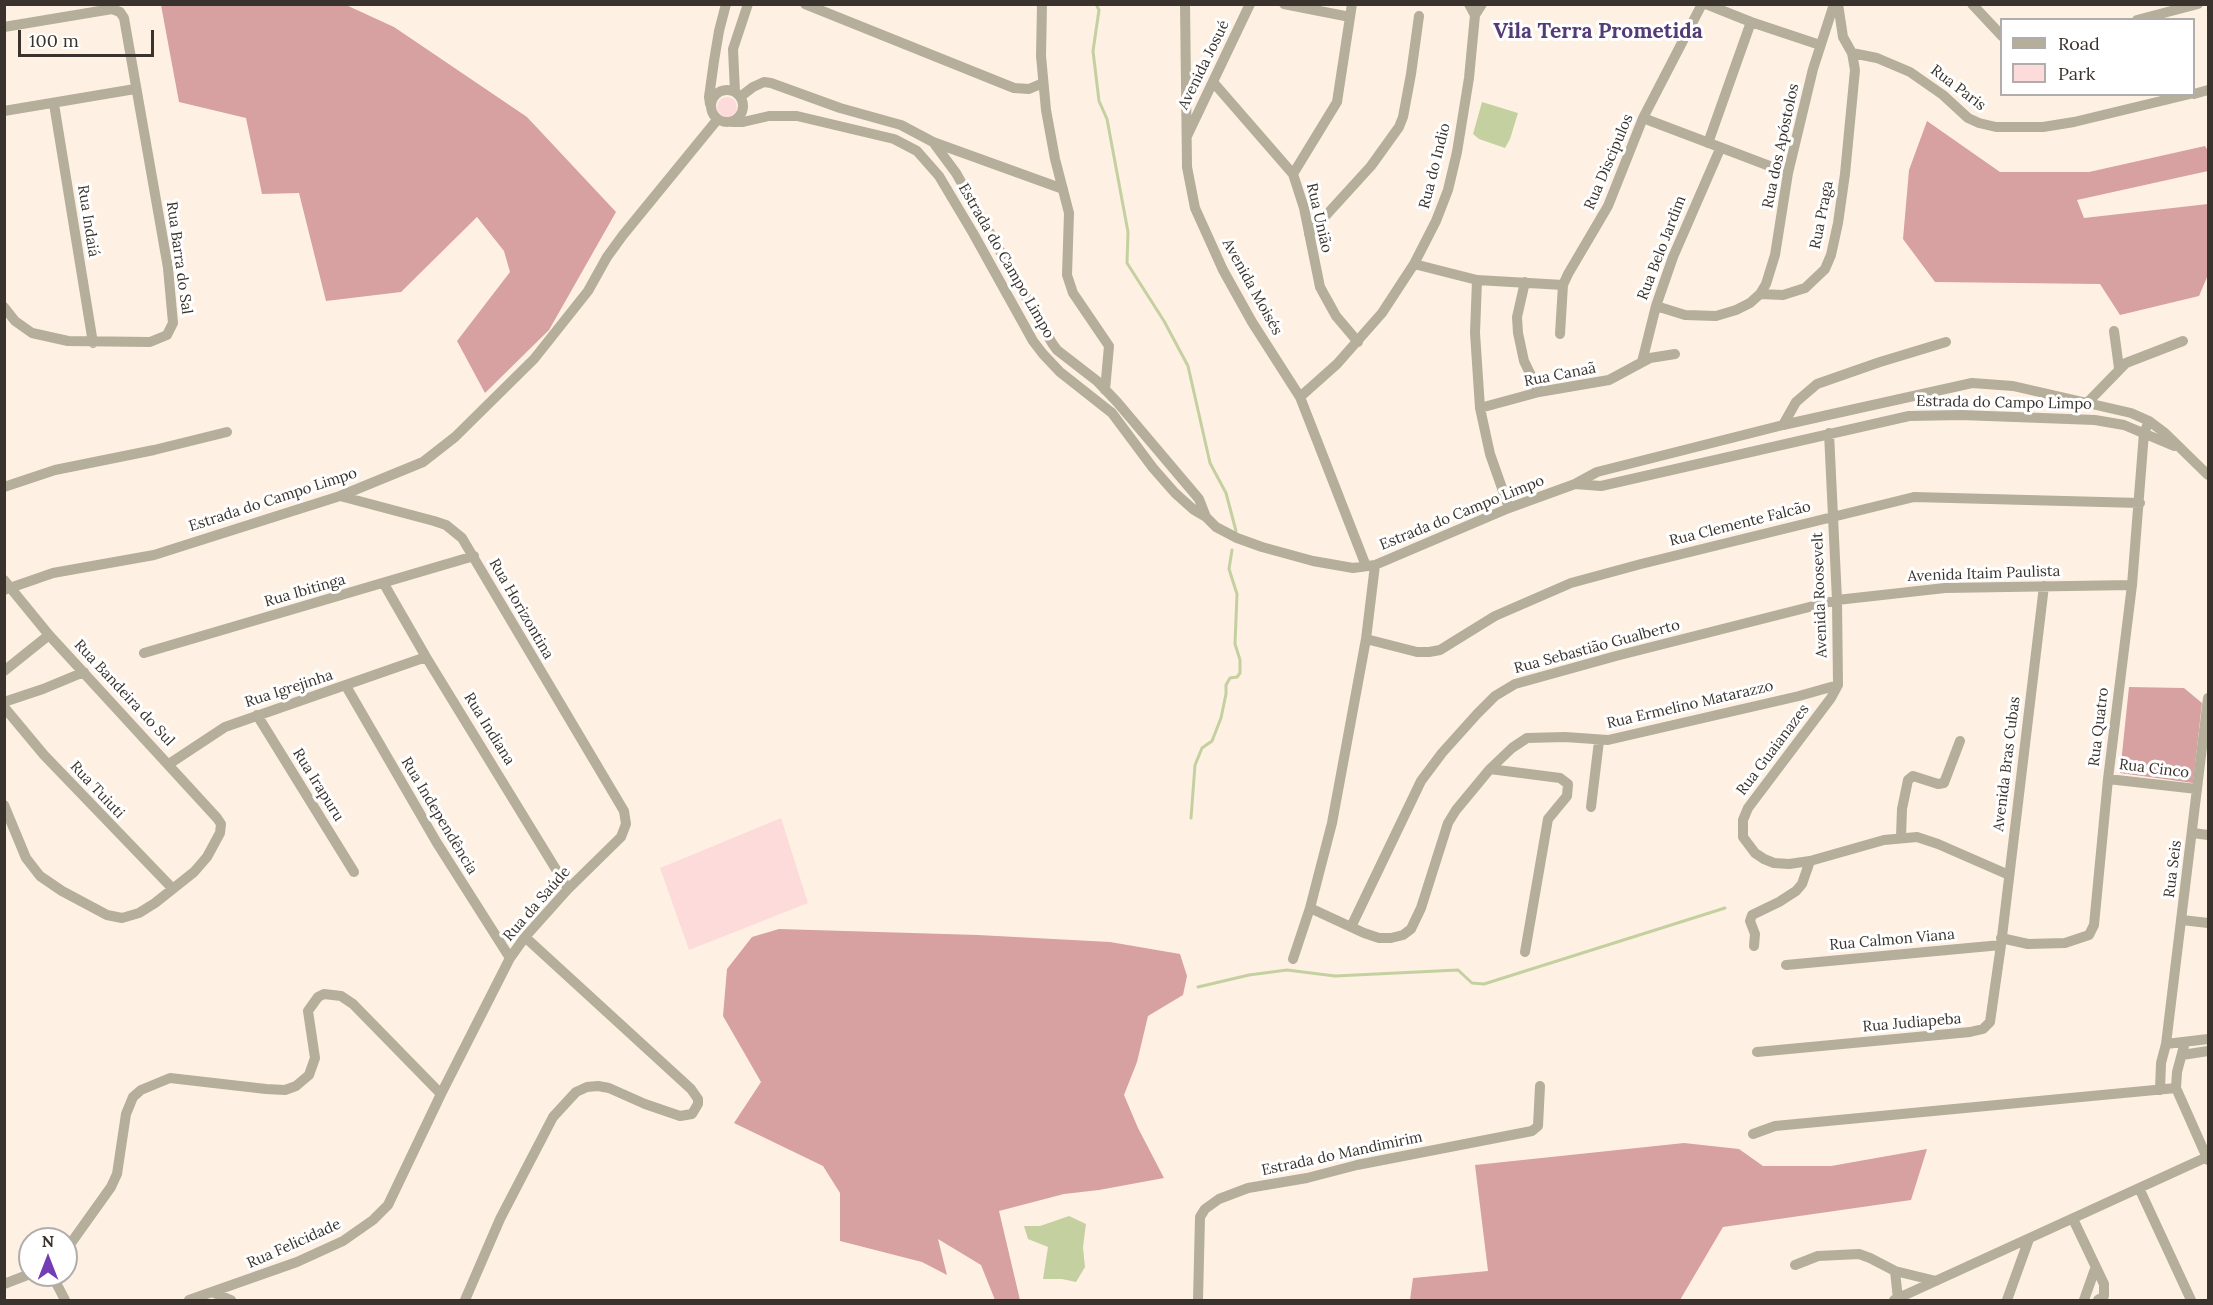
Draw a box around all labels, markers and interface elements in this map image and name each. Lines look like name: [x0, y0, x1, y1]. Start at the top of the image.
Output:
street label: Avenida Josué: [1175, 17, 1233, 113]
scale bar: [21, 18, 158, 56]
legend: [2000, 18, 2195, 96]
district label: Vila Terra Prometida: [1493, 19, 1703, 45]
text: 100 m: [29, 29, 79, 52]
text: Road: [2058, 32, 2100, 55]
street label: Rua Paris: [1927, 61, 1989, 115]
text: Park: [2058, 62, 2095, 85]
street label: Rua dos Apóstolos: [1759, 82, 1803, 210]
street label: Rua Discipulos: [1581, 111, 1637, 213]
street label: Rua do Indio: [1416, 121, 1454, 211]
street label: Rua Praga: [1807, 179, 1837, 251]
street label: Estrada do Campo Limpo: [954, 180, 1058, 342]
street label: Rua União: [1302, 181, 1336, 255]
street label: Rua Indaiá: [73, 184, 103, 258]
street label: Rua Belo Jardim: [1634, 193, 1690, 303]
street label: Rua Barra do Sal: [162, 200, 196, 316]
street label: Avenida Moisés: [1218, 236, 1286, 338]
street label: Rua Canaã: [1523, 359, 1597, 391]
street label: Estrada do Campo Limpo: [1916, 392, 2092, 414]
street label: Estrada do Campo Limpo: [187, 464, 359, 536]
street label: Estrada do Campo Limpo: [1377, 472, 1547, 554]
street label: Rua Clemente Falcão: [1667, 498, 1813, 550]
street label: Avenida Roosevelt: [1809, 532, 1831, 658]
street label: Rua Horizontina: [485, 556, 557, 662]
street label: Avenida Itaim Paulista: [1907, 562, 2061, 586]
street label: Rua Ibitinga: [262, 571, 348, 611]
street label: Rua Sebastião Gualberto: [1512, 616, 1682, 678]
street label: Rua Bandeira do Sul: [70, 636, 178, 750]
street label: Rua Igrejinha: [243, 666, 335, 712]
street label: Rua Ermelino Matarazzo: [1605, 677, 1775, 733]
street label: Rua Quatro: [2085, 686, 2113, 768]
street label: Rua Indiana: [460, 690, 518, 768]
street label: Avenida Bras Cubas: [1990, 696, 2024, 832]
street label: Rua Guaianazes: [1733, 701, 1813, 799]
street label: Rua Irapuru: [289, 745, 347, 825]
street label: Rua Independência: [397, 754, 481, 878]
street label: Rua Cinco: [2118, 756, 2190, 782]
street label: Rua Tuiuti: [66, 758, 128, 822]
street label: Rua Seis: [2161, 839, 2185, 899]
street label: Rua da Saúde: [500, 863, 574, 945]
street label: Rua Calmon Viana: [1828, 926, 1956, 954]
street label: Rua Judiapeba: [1862, 1010, 1962, 1036]
street label: Estrada do Mandimirim: [1260, 1128, 1424, 1180]
street label: Rua Felicidade: [244, 1215, 344, 1273]
north arrow: [18, 1227, 78, 1287]
text: N: [42, 1231, 54, 1251]

